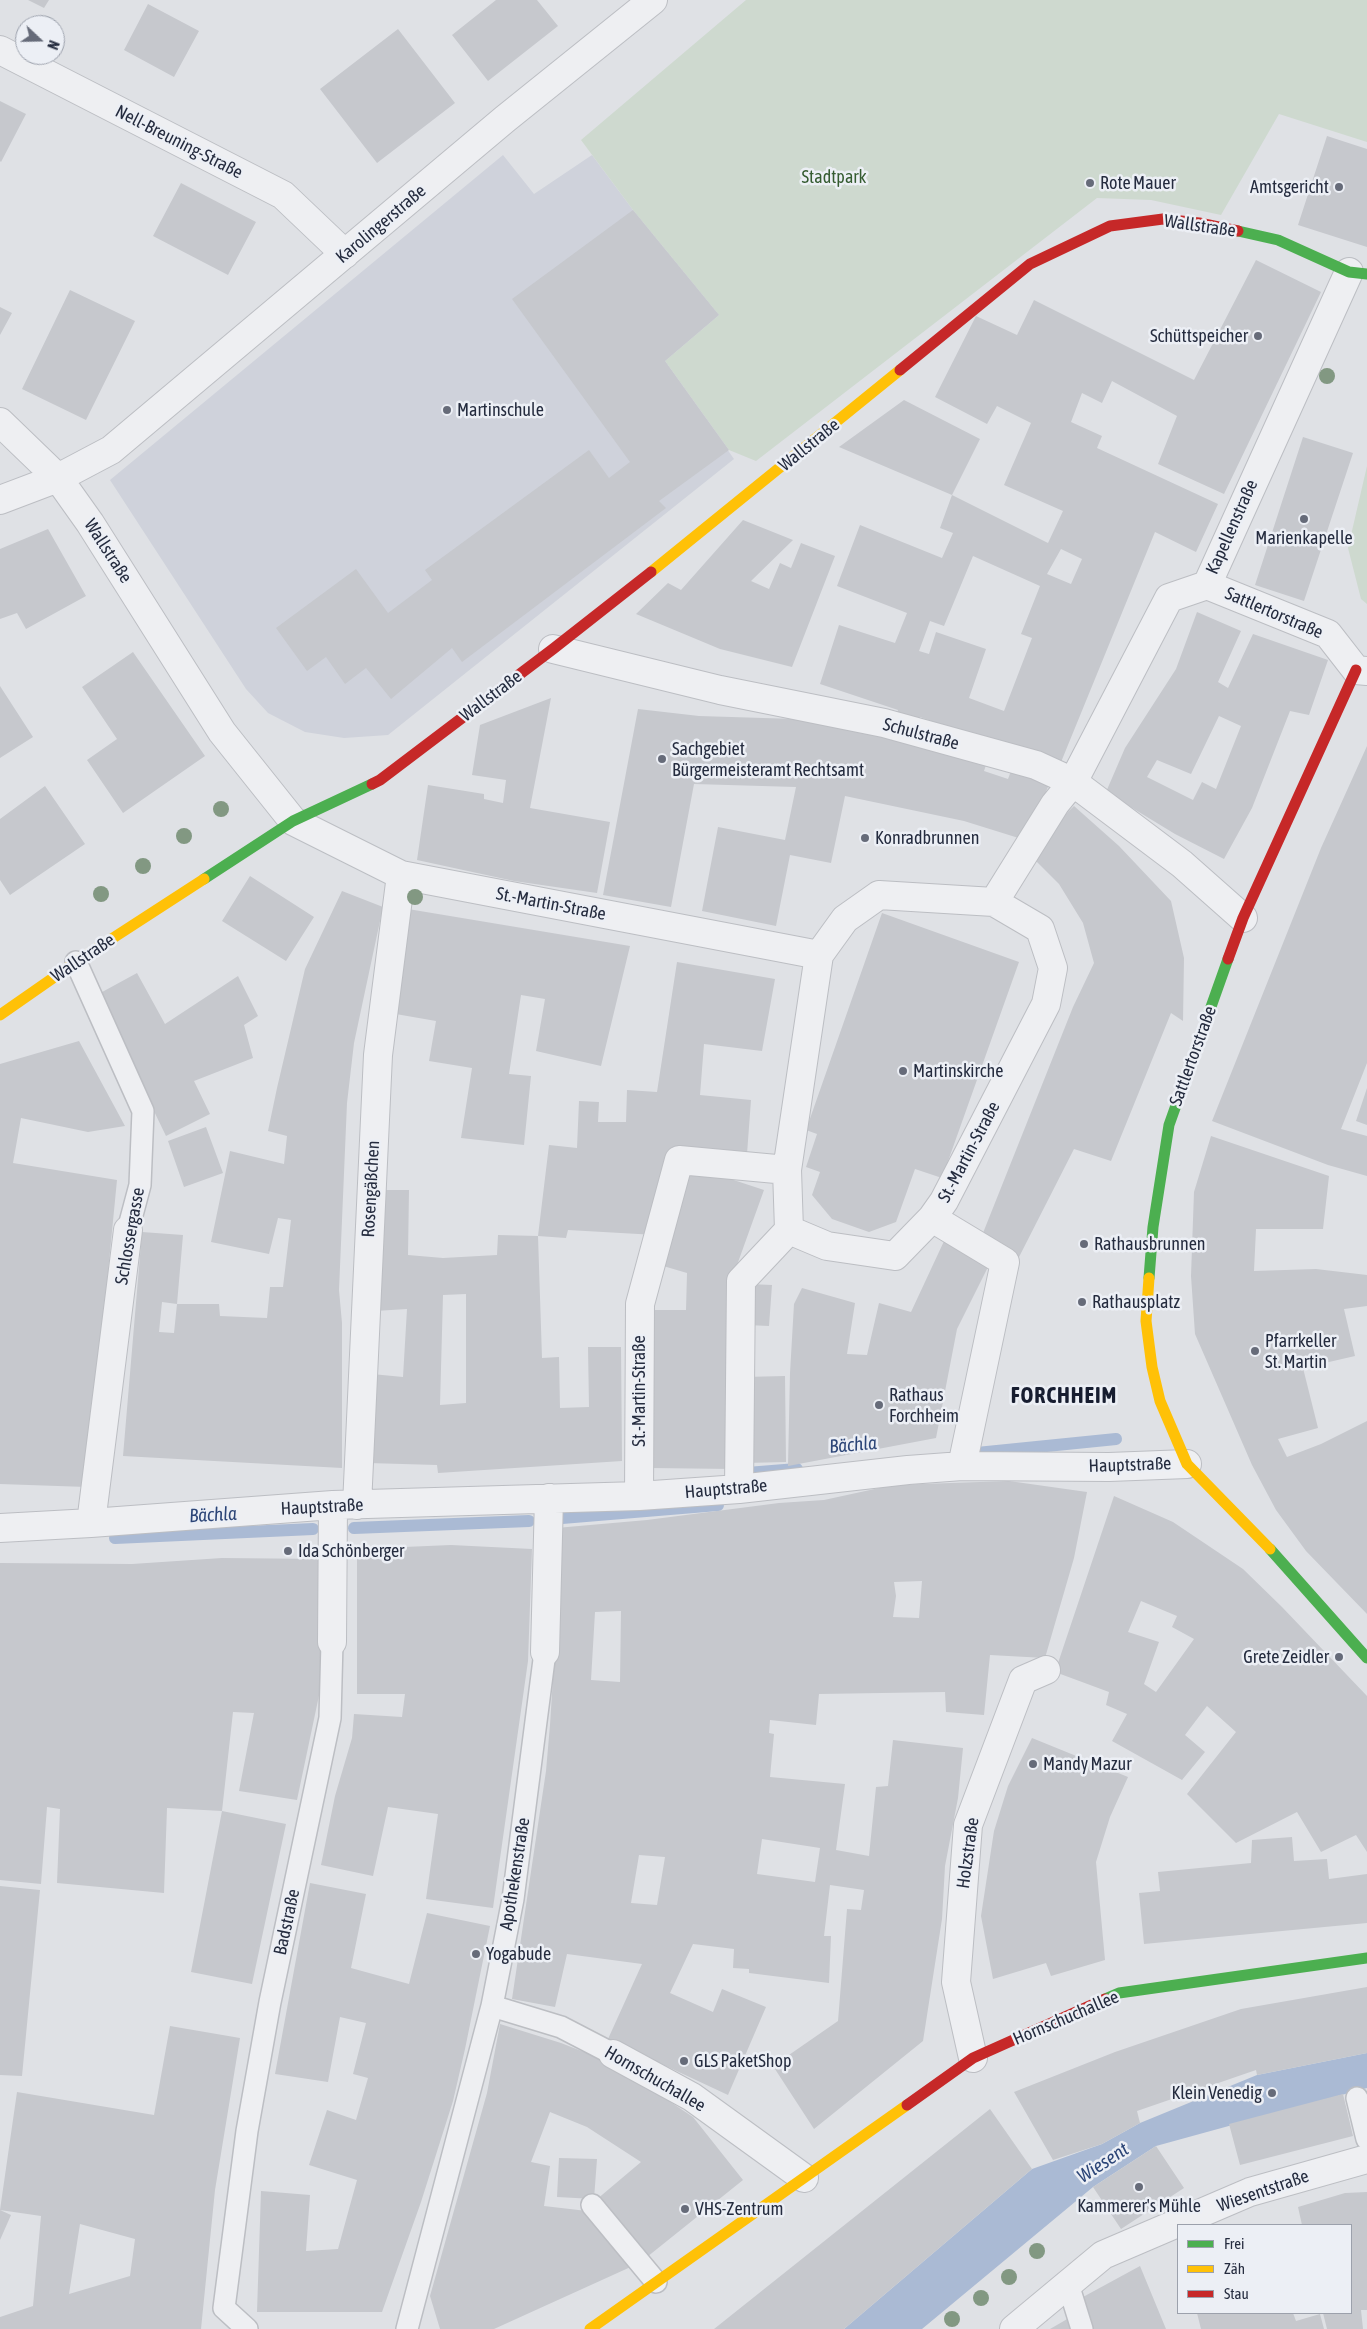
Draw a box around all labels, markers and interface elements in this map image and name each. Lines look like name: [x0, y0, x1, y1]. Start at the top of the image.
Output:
north arrow: [15, 15, 65, 65]
text: N: [44, 38, 62, 52]
street label: Nell-Breuning-Straße: [112, 101, 246, 183]
park label: Stadtpark: [802, 166, 866, 188]
place label: Rote Mauer: [1100, 172, 1176, 194]
place label: Amtsgericht: [1250, 176, 1329, 198]
marker: Rote Mauer: [1084, 177, 1096, 189]
street label: Karolingerstraße: [332, 180, 430, 268]
marker: Amtsgericht: [1333, 181, 1345, 193]
street label: Wallstraße: [1163, 210, 1237, 242]
place label: Schüttspeicher: [1150, 325, 1248, 347]
marker: Schüttspeicher: [1252, 330, 1264, 342]
place label: Martinschule: [457, 399, 544, 421]
marker: Martinschule: [441, 404, 453, 416]
street label: Wallstraße: [774, 414, 844, 476]
street label: Kapellenstraße: [1202, 476, 1262, 578]
marker: Marienkapelle: [1298, 513, 1310, 525]
street label: Wallstraße: [79, 515, 137, 587]
place label: Marienkapelle: [1255, 527, 1353, 549]
street label: Sattlertorstraße: [1222, 583, 1326, 643]
street label: Wallstraße: [456, 666, 526, 726]
street label: Schulstraße: [881, 713, 961, 755]
place label: Sachgebiet Bürgermeisteramt Rechtsamt: [672, 738, 864, 781]
marker: Sachgebiet Bürgermeisteramt Rechtsamt: [656, 753, 668, 765]
place label: Konradbrunnen: [875, 827, 979, 849]
marker: Konradbrunnen: [859, 832, 871, 844]
street label: St.-Martin-Straße: [494, 883, 608, 925]
street label: Wallstraße: [47, 929, 119, 987]
street label: Sattlertorstraße: [1165, 1003, 1221, 1109]
place label: Martinskirche: [913, 1060, 1003, 1082]
marker: Martinskirche: [897, 1065, 909, 1077]
street label: St.-Martin-Straße: [933, 1098, 1005, 1206]
street label: Rosengäßchen: [358, 1140, 384, 1238]
street label: Schlossergasse: [111, 1186, 149, 1286]
place label: Rathausbrunnen: [1094, 1233, 1206, 1255]
marker: Rathausbrunnen: [1078, 1238, 1090, 1250]
place label: Rathausplatz: [1092, 1291, 1180, 1313]
marker: Rathausplatz: [1076, 1296, 1088, 1308]
place label: Pfarrkeller St. Martin: [1265, 1330, 1336, 1372]
street label: St.-Martin-Straße: [628, 1335, 650, 1447]
marker: Pfarrkeller St. Martin: [1249, 1345, 1261, 1357]
district label: FORCHHEIM: [1010, 1383, 1118, 1409]
place label: Rathaus Forchheim: [889, 1384, 959, 1426]
marker: Rathaus Forchheim: [873, 1399, 885, 1411]
water label: Bächla: [828, 1432, 878, 1458]
street label: Hauptstraße: [1088, 1453, 1172, 1477]
street label: Hauptstraße: [684, 1475, 768, 1503]
street label: Hauptstraße: [280, 1494, 364, 1520]
water label: Bächla: [189, 1502, 237, 1528]
place label: Ida Schönberger: [298, 1540, 404, 1562]
marker: Ida Schönberger: [282, 1545, 294, 1557]
place label: Grete Zeidler: [1243, 1646, 1329, 1668]
marker: Grete Zeidler: [1333, 1651, 1345, 1663]
place label: Mandy Mazur: [1043, 1753, 1131, 1775]
marker: Mandy Mazur: [1027, 1758, 1039, 1770]
street label: Apothekenstraße: [495, 1816, 535, 1932]
street label: Holzstraße: [952, 1816, 984, 1890]
street label: Badstraße: [269, 1887, 305, 1957]
place label: Yogabude: [486, 1943, 551, 1965]
marker: Yogabude: [470, 1948, 482, 1960]
street label: Hornschuchallee: [1010, 1986, 1122, 2050]
street label: Hornschuchallee: [601, 2041, 709, 2117]
place label: GLS PaketShop: [694, 2050, 792, 2072]
marker: GLS PaketShop: [678, 2055, 690, 2067]
place label: Klein Venedig: [1171, 2082, 1262, 2104]
marker: Klein Venedig: [1266, 2087, 1278, 2099]
water label: Wiesent: [1073, 2138, 1133, 2188]
street label: Wiesentstraße: [1214, 2165, 1312, 2217]
marker: Kammerer's Mühle: [1133, 2181, 1145, 2193]
place label: Kammerer's Mühle: [1077, 2195, 1201, 2217]
place label: VHS-Zentrum: [695, 2198, 783, 2220]
marker: VHS-Zentrum: [679, 2203, 691, 2215]
legend: [1177, 2224, 1352, 2314]
text: Frei: [1224, 2235, 1244, 2252]
text: Zäh: [1224, 2260, 1245, 2277]
text: Stau: [1224, 2285, 1249, 2302]

